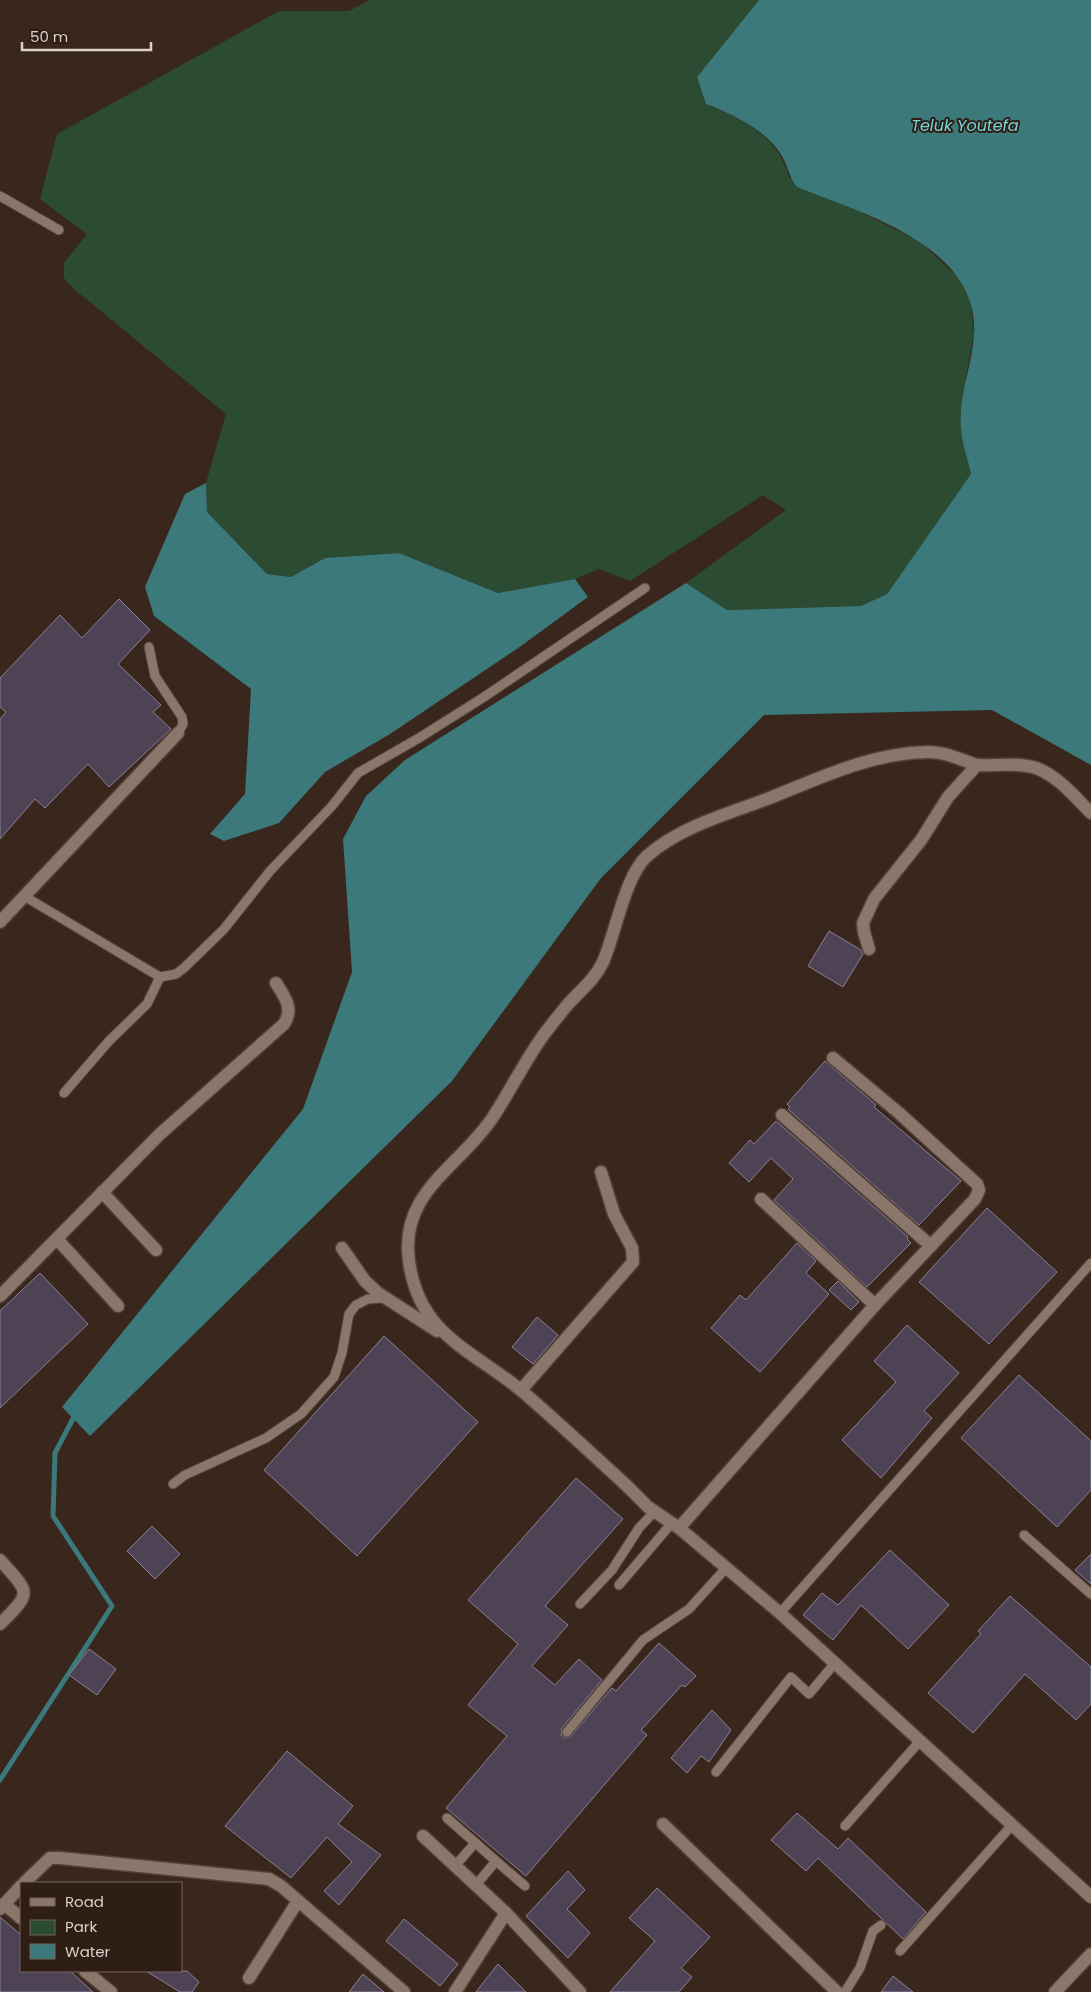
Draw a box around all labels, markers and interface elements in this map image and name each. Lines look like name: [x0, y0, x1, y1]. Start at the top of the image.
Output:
scale bar: [22, 20, 151, 52]
text: 50 m: [30, 26, 68, 47]
water label: Teluk Youtefa: [911, 114, 1019, 137]
legend: [20, 1882, 182, 1972]
text: Road: [65, 1891, 104, 1912]
text: Park: [65, 1916, 97, 1937]
text: Water: [65, 1941, 111, 1962]

